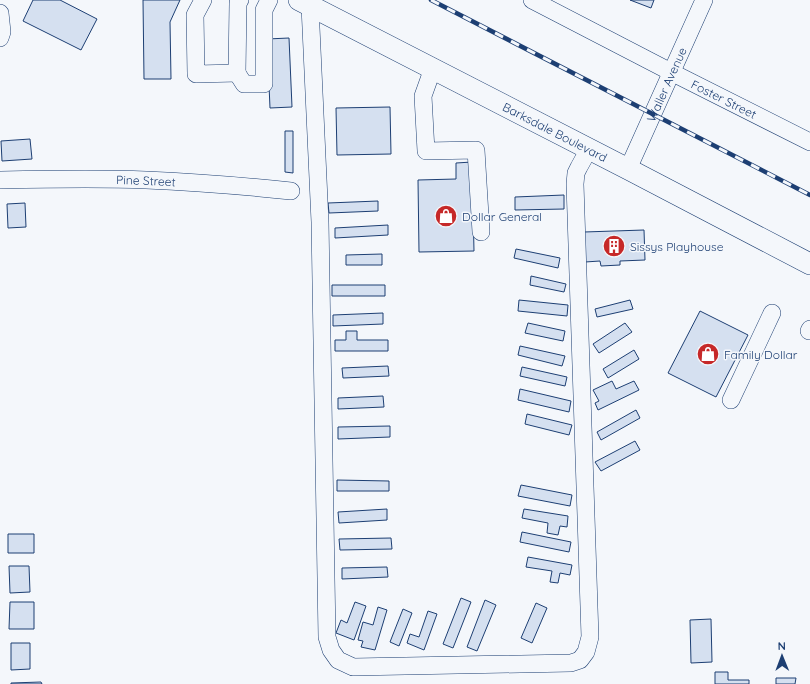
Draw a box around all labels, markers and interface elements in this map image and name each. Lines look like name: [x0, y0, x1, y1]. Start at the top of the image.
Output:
street label: Waller Avenue: [643, 44, 689, 124]
street label: Foster Street: [689, 76, 759, 121]
street label: Barksdale Boulevard: [500, 99, 610, 165]
street label: Pine Street: [116, 172, 176, 189]
shop icon: Dollar General: [433, 203, 459, 229]
place label: Dollar General: [462, 209, 542, 224]
building icon: Sissys Playhouse: [601, 233, 627, 259]
place label: Sissys Playhouse: [630, 239, 724, 254]
shop icon: Family Dollar: [695, 341, 721, 367]
place label: Family Dollar: [724, 347, 798, 362]
north arrow: [762, 636, 802, 676]
text: N: [778, 639, 786, 653]

